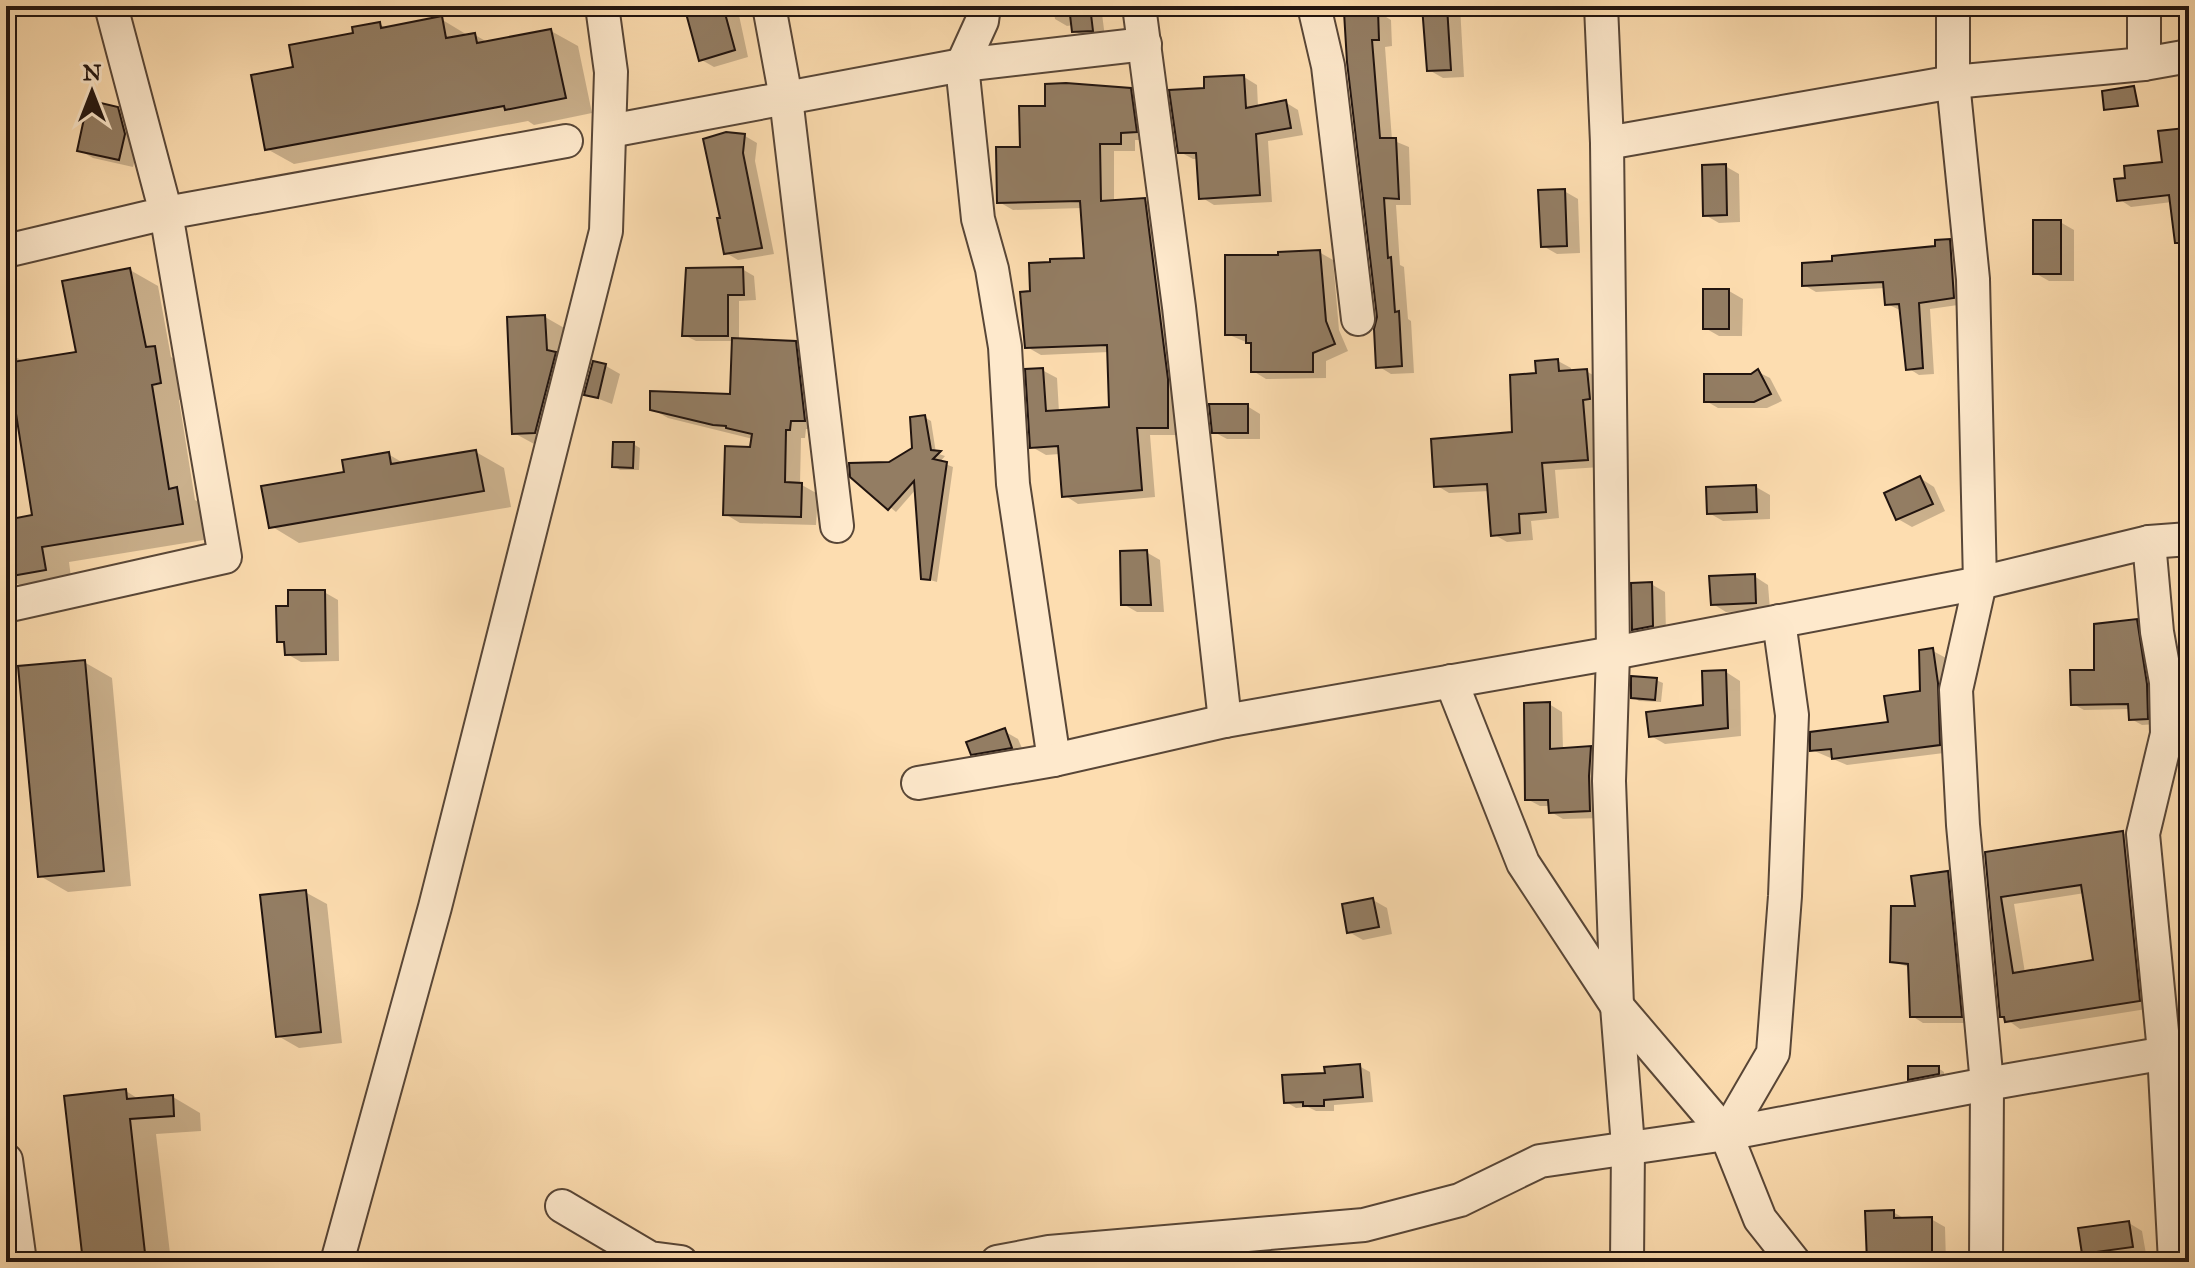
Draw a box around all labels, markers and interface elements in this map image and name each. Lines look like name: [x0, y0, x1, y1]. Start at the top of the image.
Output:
north arrow: [52, 52, 132, 132]
text: N: [83, 59, 102, 86]

